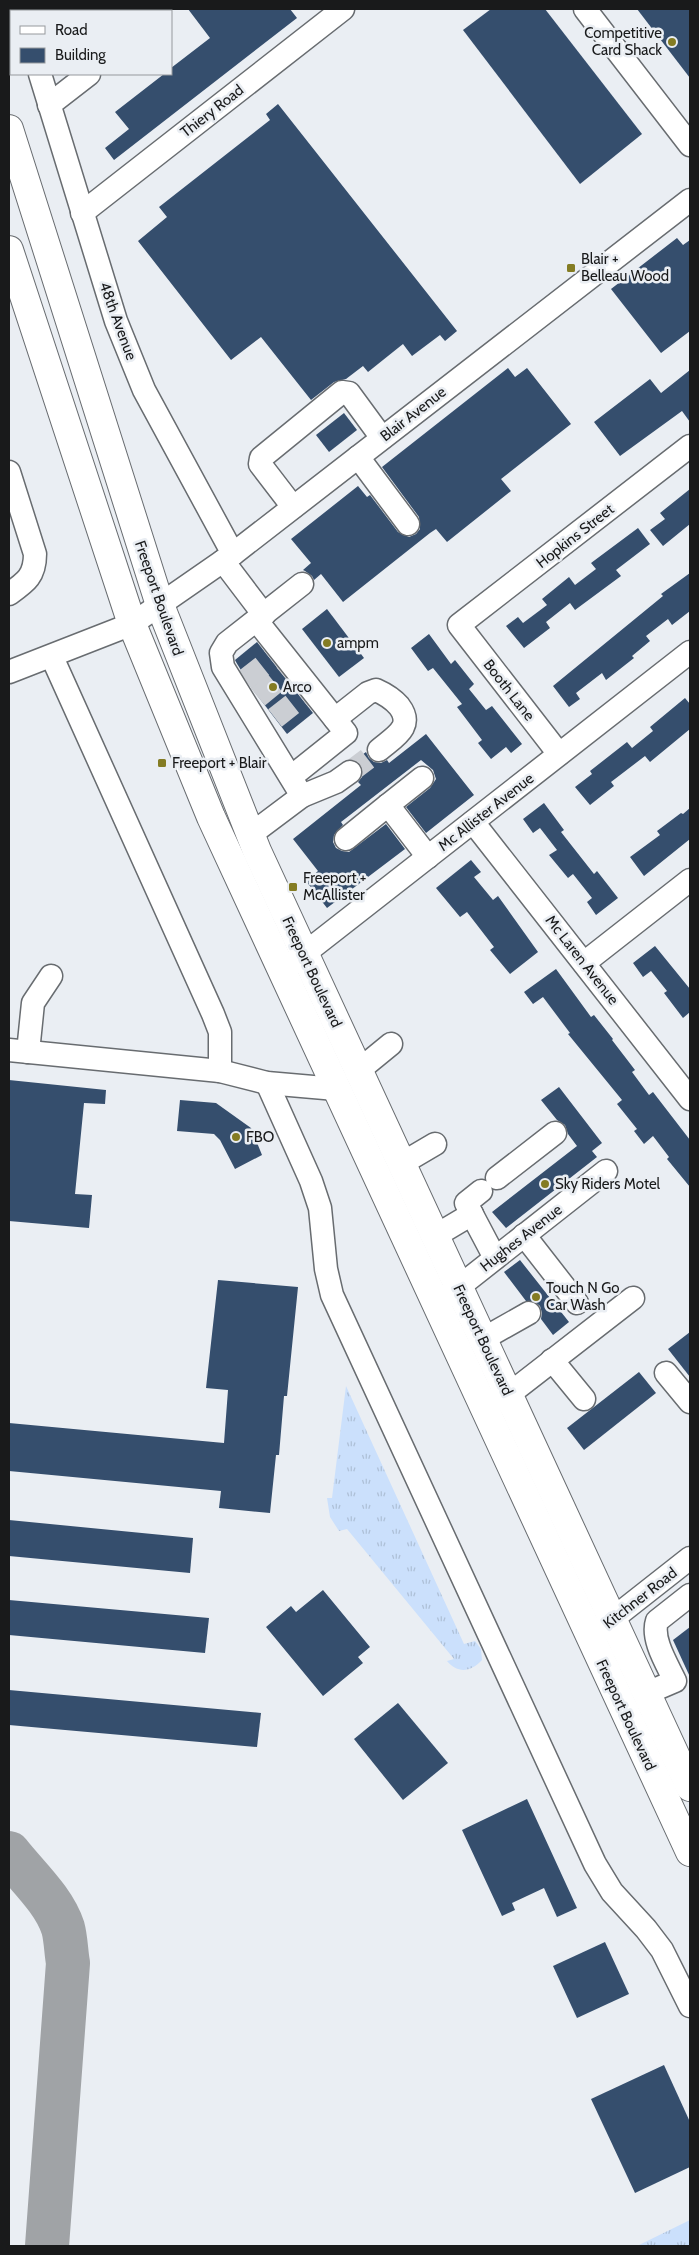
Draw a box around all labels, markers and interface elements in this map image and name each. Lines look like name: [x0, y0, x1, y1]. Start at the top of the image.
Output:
legend: [10, 10, 172, 75]
text: Road: [55, 21, 88, 39]
place label: Competitive Card Shack: [584, 24, 662, 59]
marker: Competitive Card Shack: [666, 36, 678, 48]
text: Building: [55, 46, 106, 64]
street label: Thiery Road: [177, 81, 247, 141]
place label: Blair + Belleau Wood: [581, 250, 669, 285]
marker: Blair + Belleau Wood: [565, 262, 577, 274]
street label: 48th Avenue: [96, 279, 141, 363]
street label: Blair Avenue: [377, 383, 450, 445]
street label: Hopkins Street: [533, 500, 617, 572]
street label: Freeport Boulevard: [131, 538, 187, 658]
place label: ampm: [337, 634, 379, 652]
marker: ampm: [321, 637, 333, 649]
street label: Booth Lane: [480, 656, 539, 724]
place label: Arco: [283, 678, 312, 696]
marker: Arco: [267, 681, 279, 693]
place label: Freeport + Blair: [172, 754, 267, 772]
marker: Freeport + Blair: [156, 757, 168, 769]
street label: Mc Allister Avenue: [435, 769, 538, 855]
place label: Freeport + McAllister: [303, 869, 366, 904]
marker: Freeport + McAllister: [287, 881, 299, 893]
street label: Mc Laren Avenue: [542, 912, 623, 1009]
street label: Freeport Boulevard: [278, 914, 346, 1030]
place label: FBO: [246, 1128, 274, 1146]
marker: FBO: [230, 1131, 242, 1143]
place label: Sky Riders Motel: [555, 1175, 661, 1193]
marker: Sky Riders Motel: [539, 1178, 551, 1190]
street label: Hughes Avenue: [477, 1200, 566, 1275]
place label: Touch N Go Car Wash: [546, 1279, 619, 1314]
street label: Freeport Boulevard: [449, 1282, 517, 1398]
marker: Touch N Go Car Wash: [530, 1291, 542, 1303]
street label: Kitchner Road: [600, 1564, 680, 1632]
street label: Freeport Boulevard: [592, 1657, 660, 1773]

